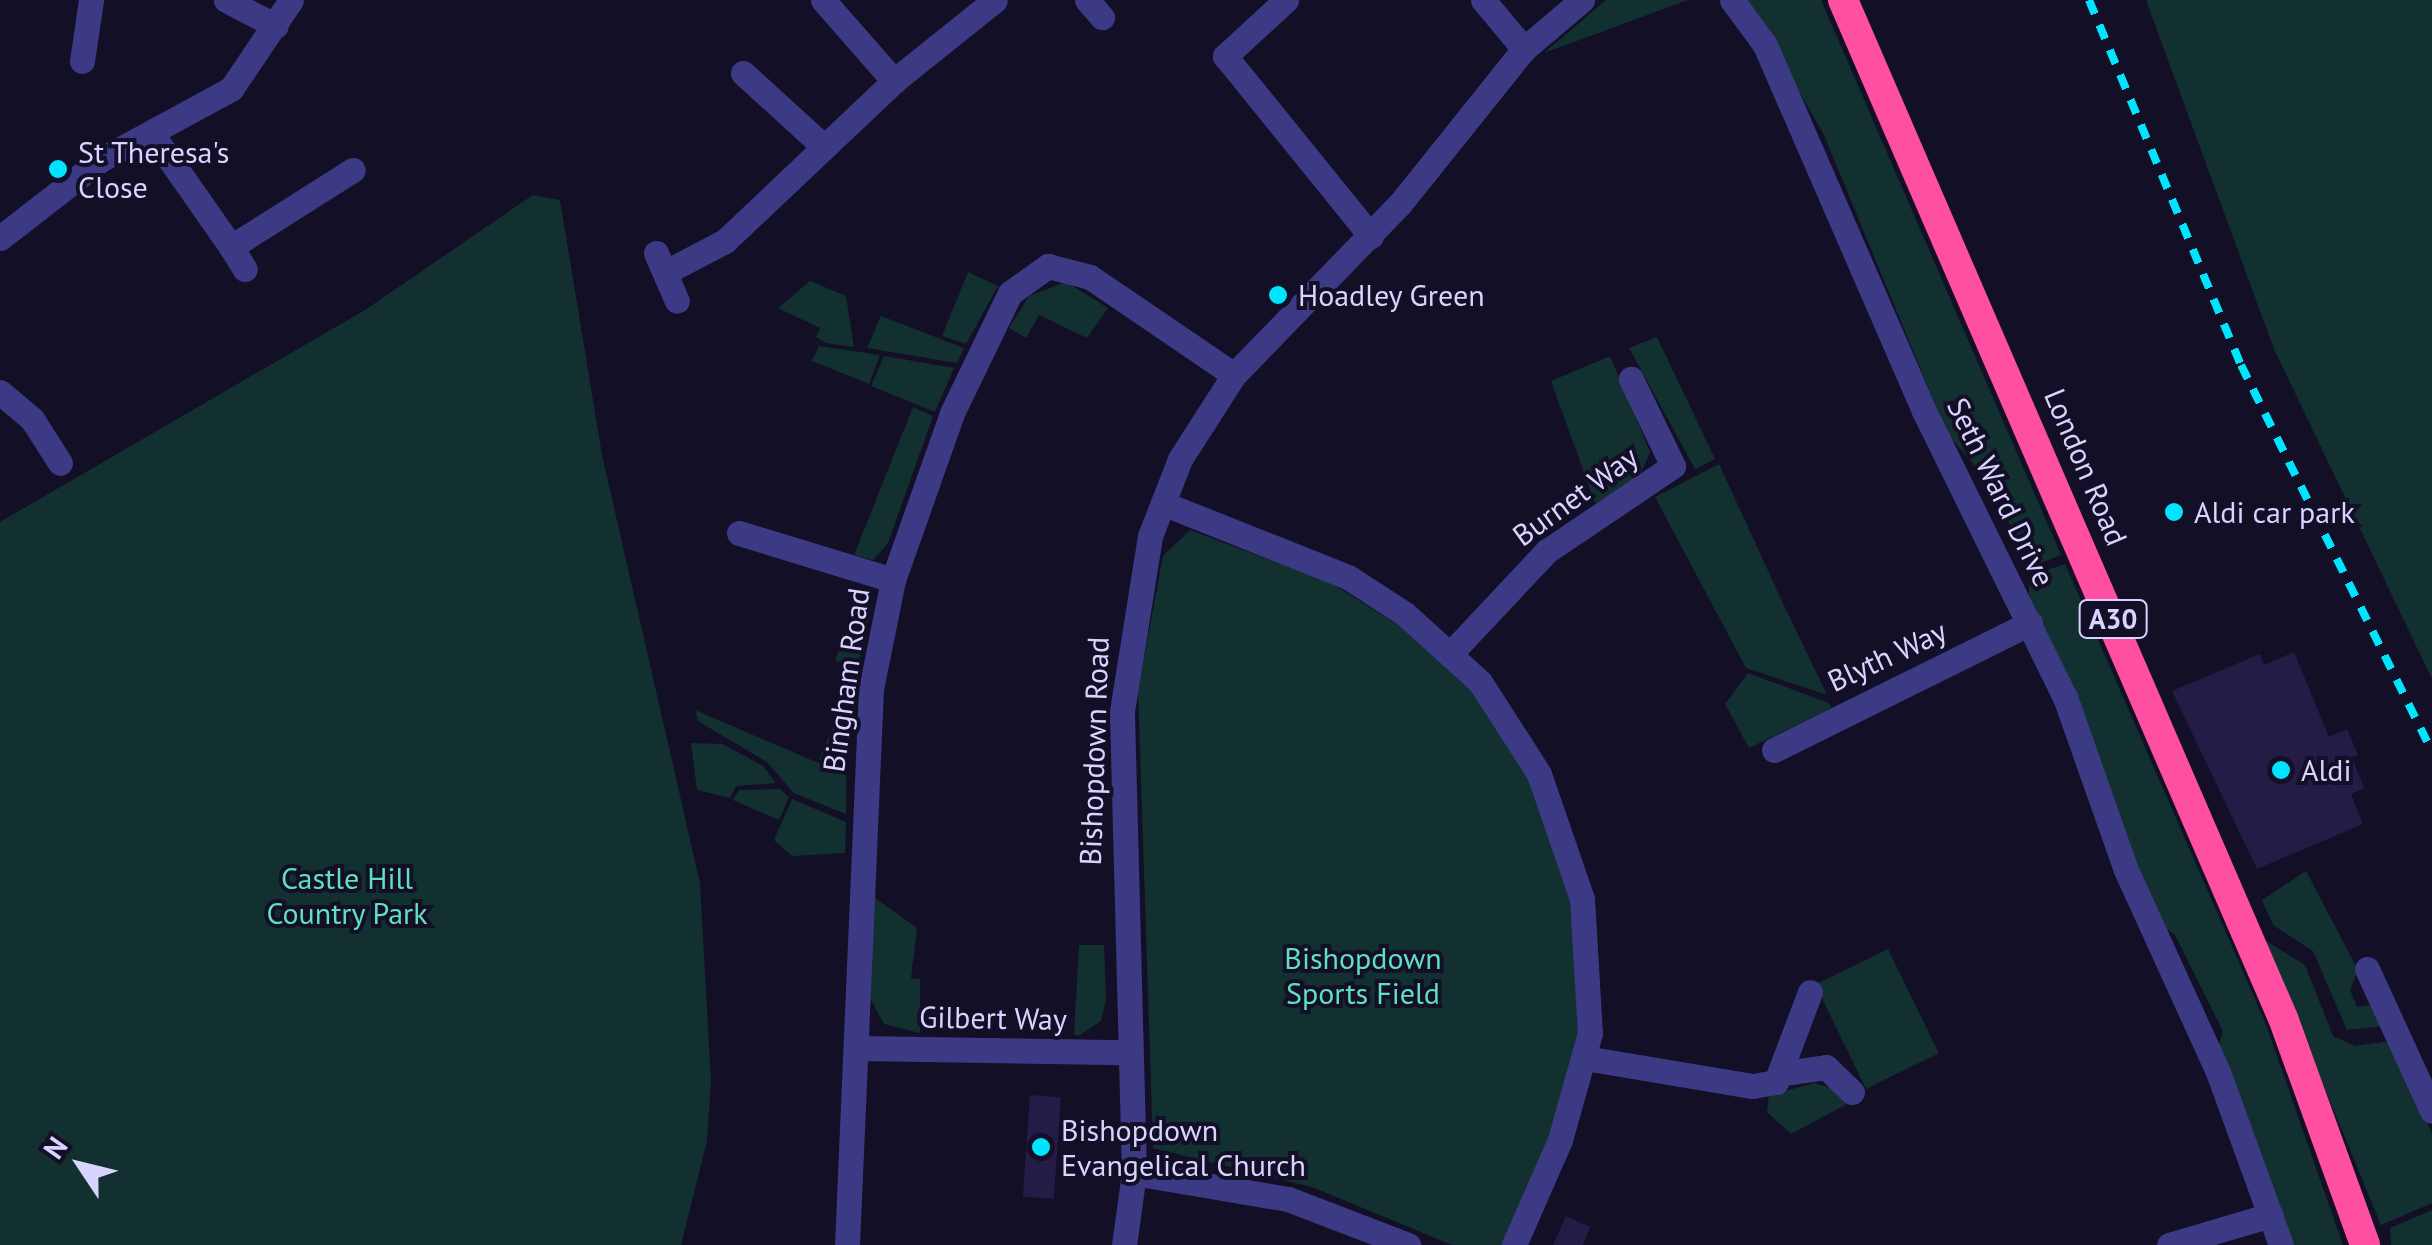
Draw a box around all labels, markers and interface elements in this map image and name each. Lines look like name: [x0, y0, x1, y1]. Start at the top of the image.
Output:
place label: St Theresa's Close: [78, 134, 230, 204]
marker: St Theresa's Close: [47, 158, 69, 180]
place label: Hoadley Green: [1298, 277, 1486, 313]
marker: Hoadley Green: [1267, 284, 1289, 306]
street label: London Road: [2037, 383, 2135, 551]
street label: Seth Ward Drive: [1940, 392, 2062, 592]
street label: Burnet Way: [1505, 438, 1645, 554]
place label: Aldi car park: [2194, 494, 2355, 530]
marker: Aldi car park: [2163, 501, 2185, 523]
street label: Bingham Road: [815, 586, 877, 774]
road number: A30: [2078, 596, 2148, 642]
street label: Blyth Way: [1822, 613, 1952, 699]
street label: Bishopdown Road: [1072, 636, 1116, 866]
place label: Aldi: [2301, 752, 2351, 788]
marker: Aldi: [2270, 759, 2292, 781]
park label: Castle Hill Country Park: [266, 860, 428, 930]
park label: Bishopdown Sports Field: [1284, 940, 1442, 1010]
street label: Gilbert Way: [919, 999, 1067, 1037]
place label: Bishopdown Evangelical Church: [1061, 1112, 1306, 1182]
north arrow: [30, 1115, 130, 1215]
text: N: [35, 1129, 75, 1166]
marker: Bishopdown Evangelical Church: [1030, 1136, 1052, 1158]

